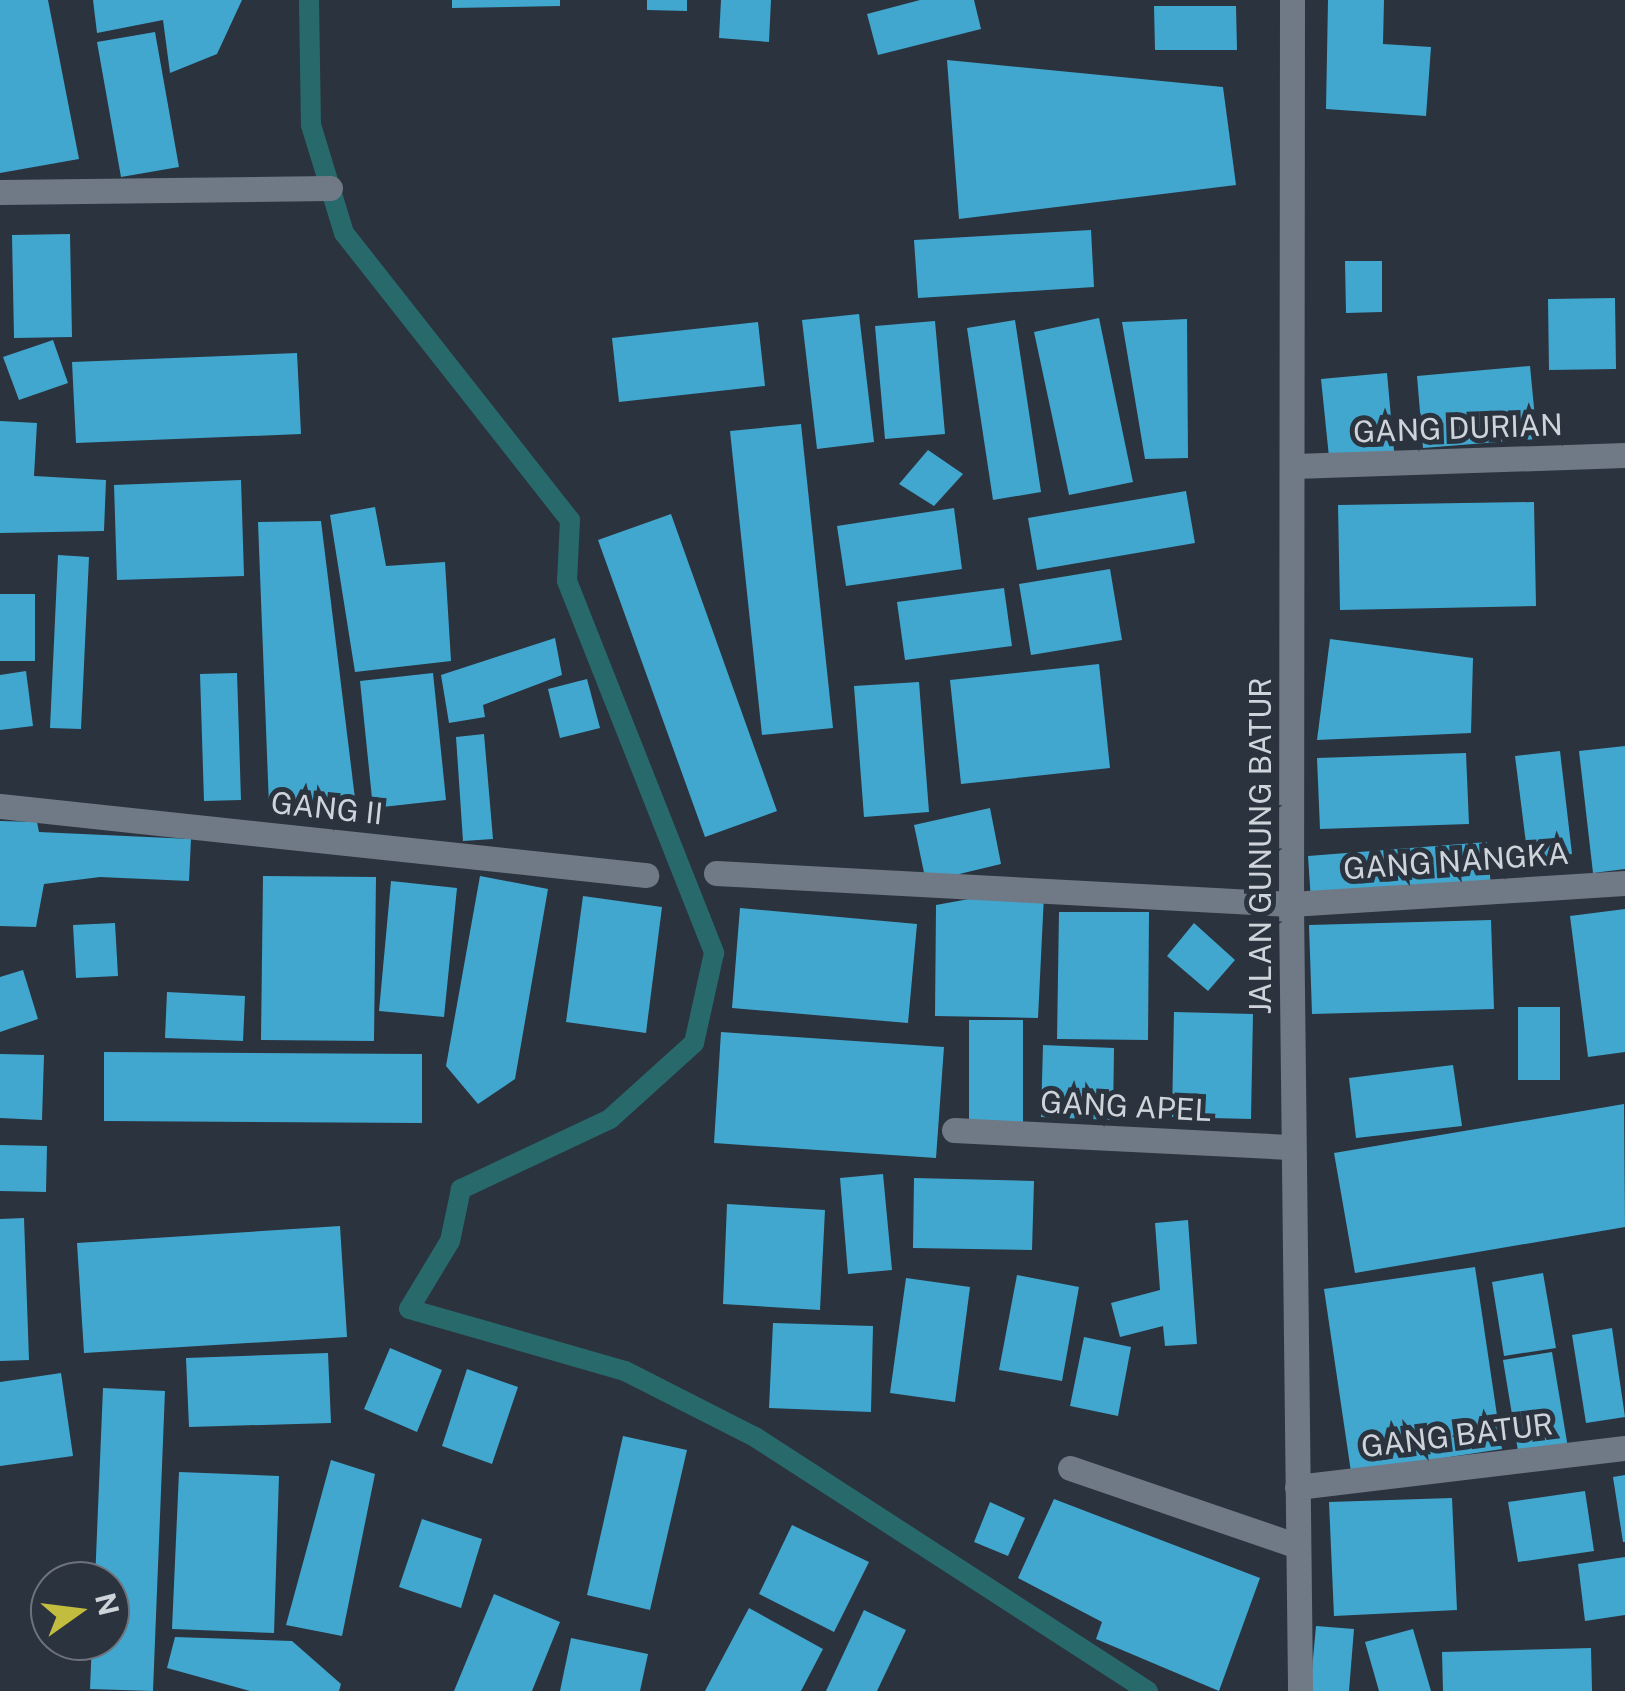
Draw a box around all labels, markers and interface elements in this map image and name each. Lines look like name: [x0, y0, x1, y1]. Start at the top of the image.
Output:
street label: GANG DURIAN: [1353, 406, 1563, 450]
street label: JALAN GUNUNG BATUR: [1242, 678, 1278, 1014]
street label: GANG II: [269, 784, 385, 832]
street label: GANG NANGKA: [1342, 835, 1570, 887]
street label: GANG APEL: [1039, 1084, 1213, 1128]
street label: GANG BATUR: [1359, 1405, 1555, 1465]
north arrow: [30, 1561, 130, 1661]
text: N: [89, 1589, 126, 1619]

